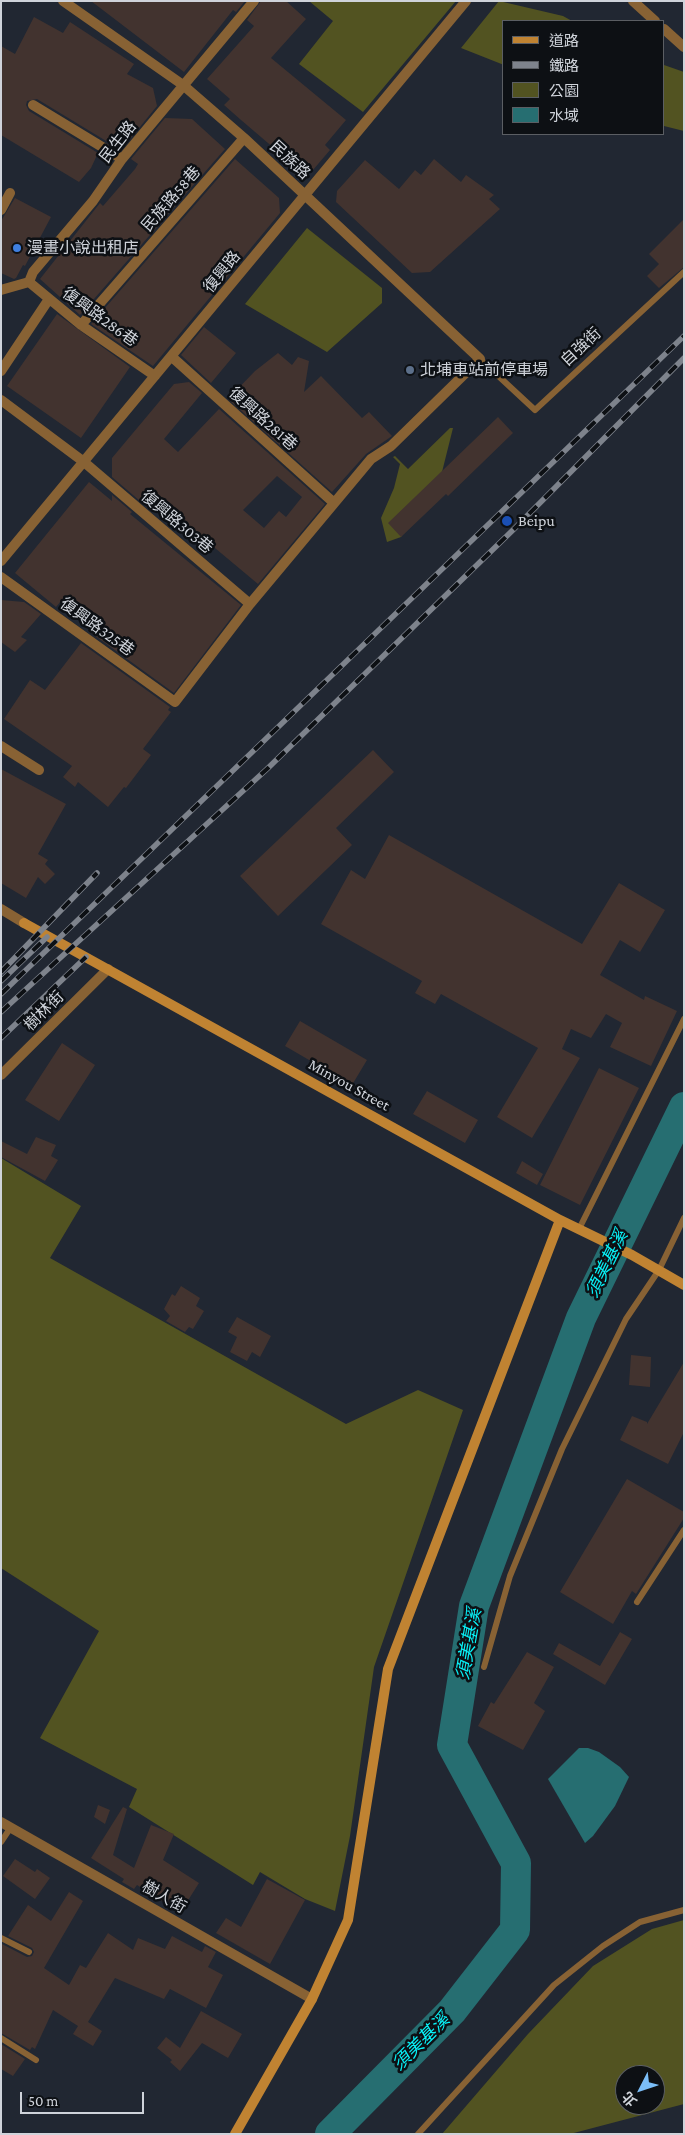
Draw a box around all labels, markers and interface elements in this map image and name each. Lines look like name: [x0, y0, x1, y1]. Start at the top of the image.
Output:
legend: [502, 20, 665, 135]
text: 道路: [549, 33, 579, 49]
text: 鐵路: [549, 58, 579, 74]
text: 公園: [549, 83, 579, 99]
text: 水域: [549, 108, 579, 124]
street label: 民生路: [96, 117, 140, 167]
street label: 民族路: [266, 137, 314, 183]
street label: 民族路58巷: [137, 162, 205, 236]
place label: 漫畫小說出租店: [27, 238, 139, 258]
marker: 漫畫小說出租店: [11, 242, 23, 254]
street label: 復興路: [199, 247, 245, 297]
street label: 復興路286巷: [59, 283, 141, 351]
street label: 自強街: [557, 324, 605, 370]
place label: 北埔車站前停車場: [420, 360, 548, 380]
marker: 北埔車站前停車場: [404, 364, 416, 376]
street label: 復興路281巷: [225, 383, 301, 455]
street label: 復興路303巷: [137, 486, 217, 558]
place label: Beipu: [518, 511, 555, 531]
marker: Beipu: [500, 514, 514, 528]
street label: 復興路325巷: [56, 594, 138, 660]
street label: 樹林街: [20, 987, 68, 1035]
street label: Minyou Street: [305, 1055, 393, 1115]
water label: 須美基溪: [582, 1227, 632, 1301]
water label: 須美基溪: [452, 1607, 486, 1681]
street label: 樹人街: [138, 1877, 190, 1917]
water label: 須美基溪: [388, 2009, 454, 2075]
north arrow: [615, 2065, 665, 2115]
scale bar: [22, 2082, 146, 2114]
text: 北: [619, 2089, 640, 2110]
text: 50 m: [28, 2093, 58, 2109]

